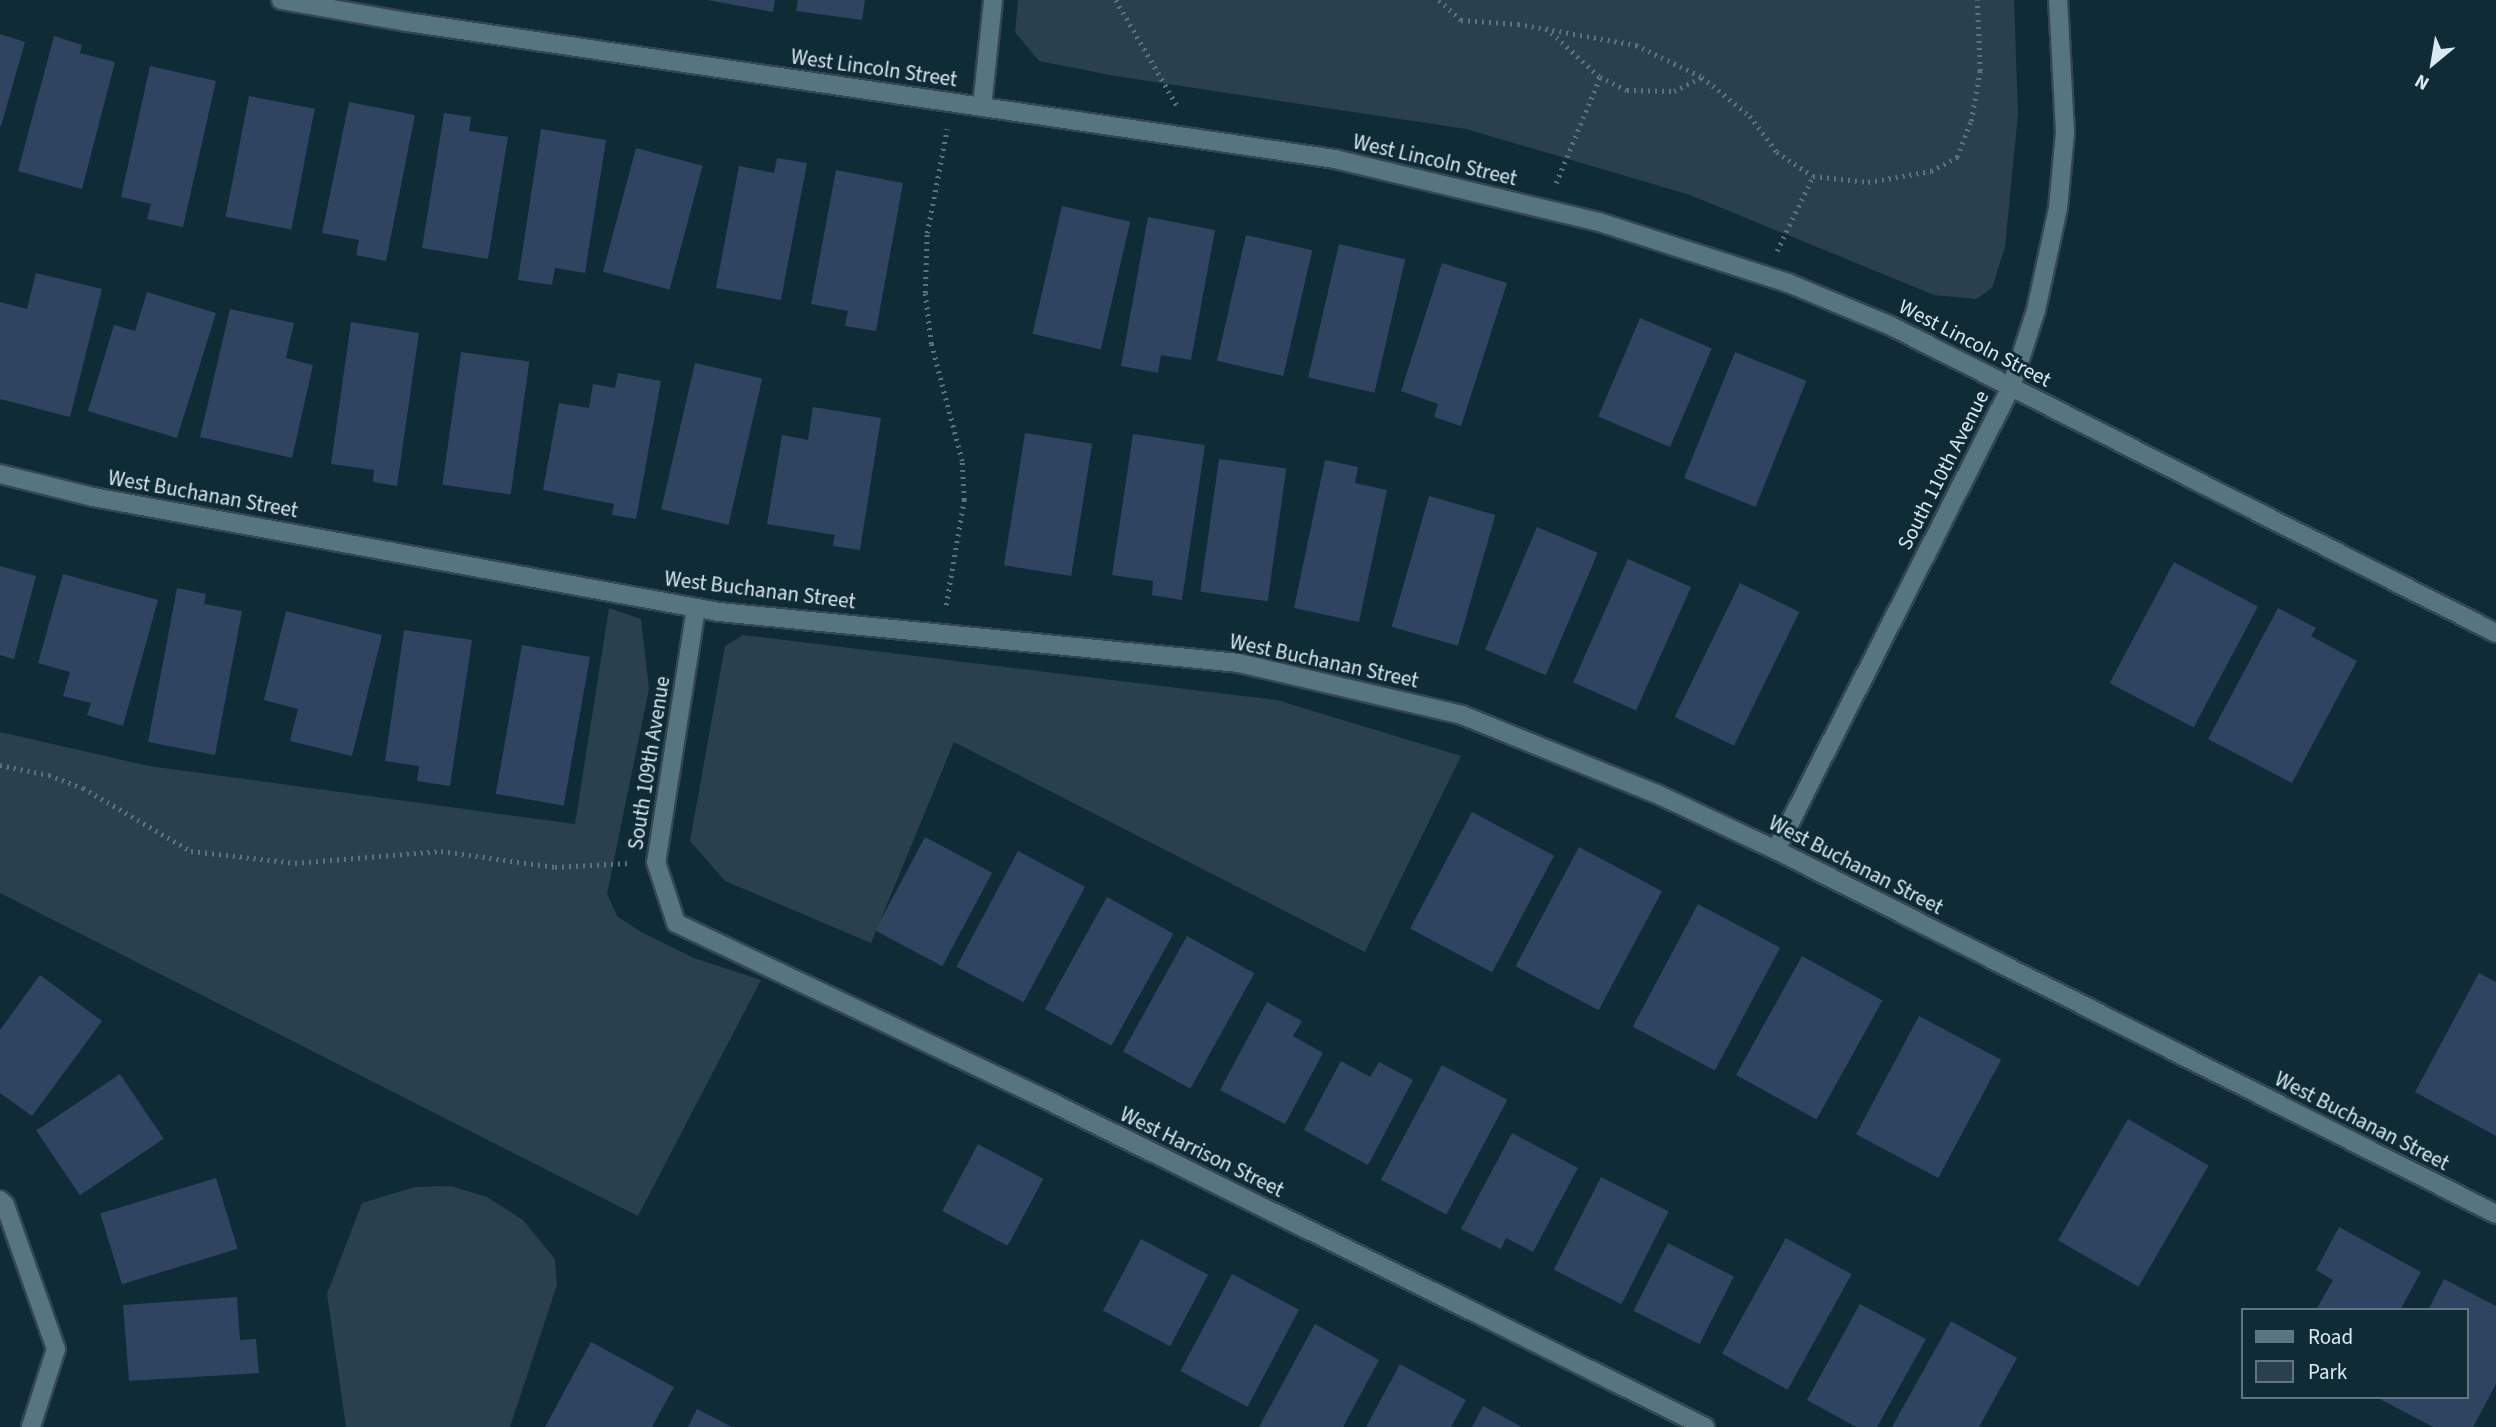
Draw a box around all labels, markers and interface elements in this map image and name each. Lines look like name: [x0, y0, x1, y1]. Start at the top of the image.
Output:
north arrow: [2398, 28, 2468, 98]
street label: West Lincoln Street: [789, 44, 959, 92]
text: N: [2410, 67, 2434, 96]
street label: West Lincoln Street: [1351, 129, 1519, 191]
street label: West Lincoln Street: [1895, 294, 2055, 392]
street label: South 110th Avenue: [1892, 386, 1994, 554]
street label: West Buchanan Street: [106, 465, 300, 523]
street label: West Buchanan Street: [663, 566, 857, 614]
street label: West Buchanan Street: [1227, 629, 1421, 693]
street label: South 109th Avenue: [623, 674, 675, 852]
street label: West Buchanan Street: [1765, 810, 1947, 920]
street label: West Buchanan Street: [2271, 1066, 2453, 1176]
street label: West Harrison Street: [1116, 1101, 1288, 1203]
legend: [2240, 1308, 2468, 1399]
text: Road: [2308, 1322, 2353, 1352]
text: Park: [2308, 1357, 2347, 1387]

